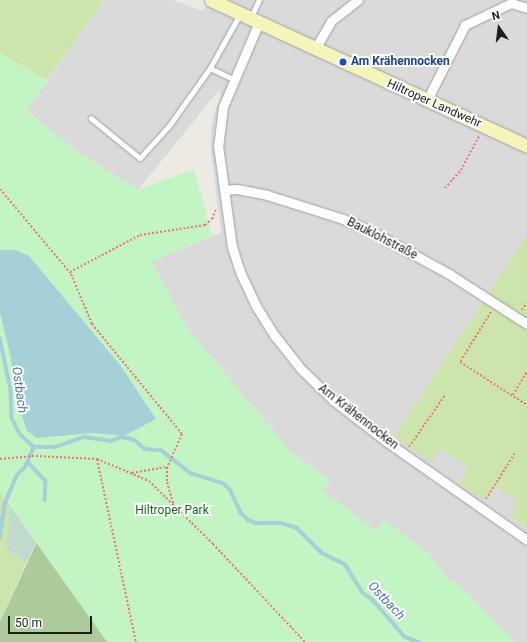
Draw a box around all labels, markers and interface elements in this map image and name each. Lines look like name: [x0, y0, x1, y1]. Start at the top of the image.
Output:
north arrow: [479, 8, 519, 48]
text: N: [491, 9, 501, 23]
place label: Am Krähennocken: [351, 55, 450, 69]
marker: Am Krähennocken: [338, 57, 348, 67]
street label: Hiltroper Landwehr: [385, 77, 483, 131]
street label: Bauklohstraße: [344, 215, 420, 263]
water label: Ostbach: [8, 366, 30, 414]
street label: Am Krähennocken: [315, 381, 401, 453]
park label: Hiltroper Park: [135, 504, 209, 518]
water label: Ostbach: [364, 579, 408, 623]
scale bar: [10, 608, 94, 634]
text: 50 m: [15, 616, 42, 630]

